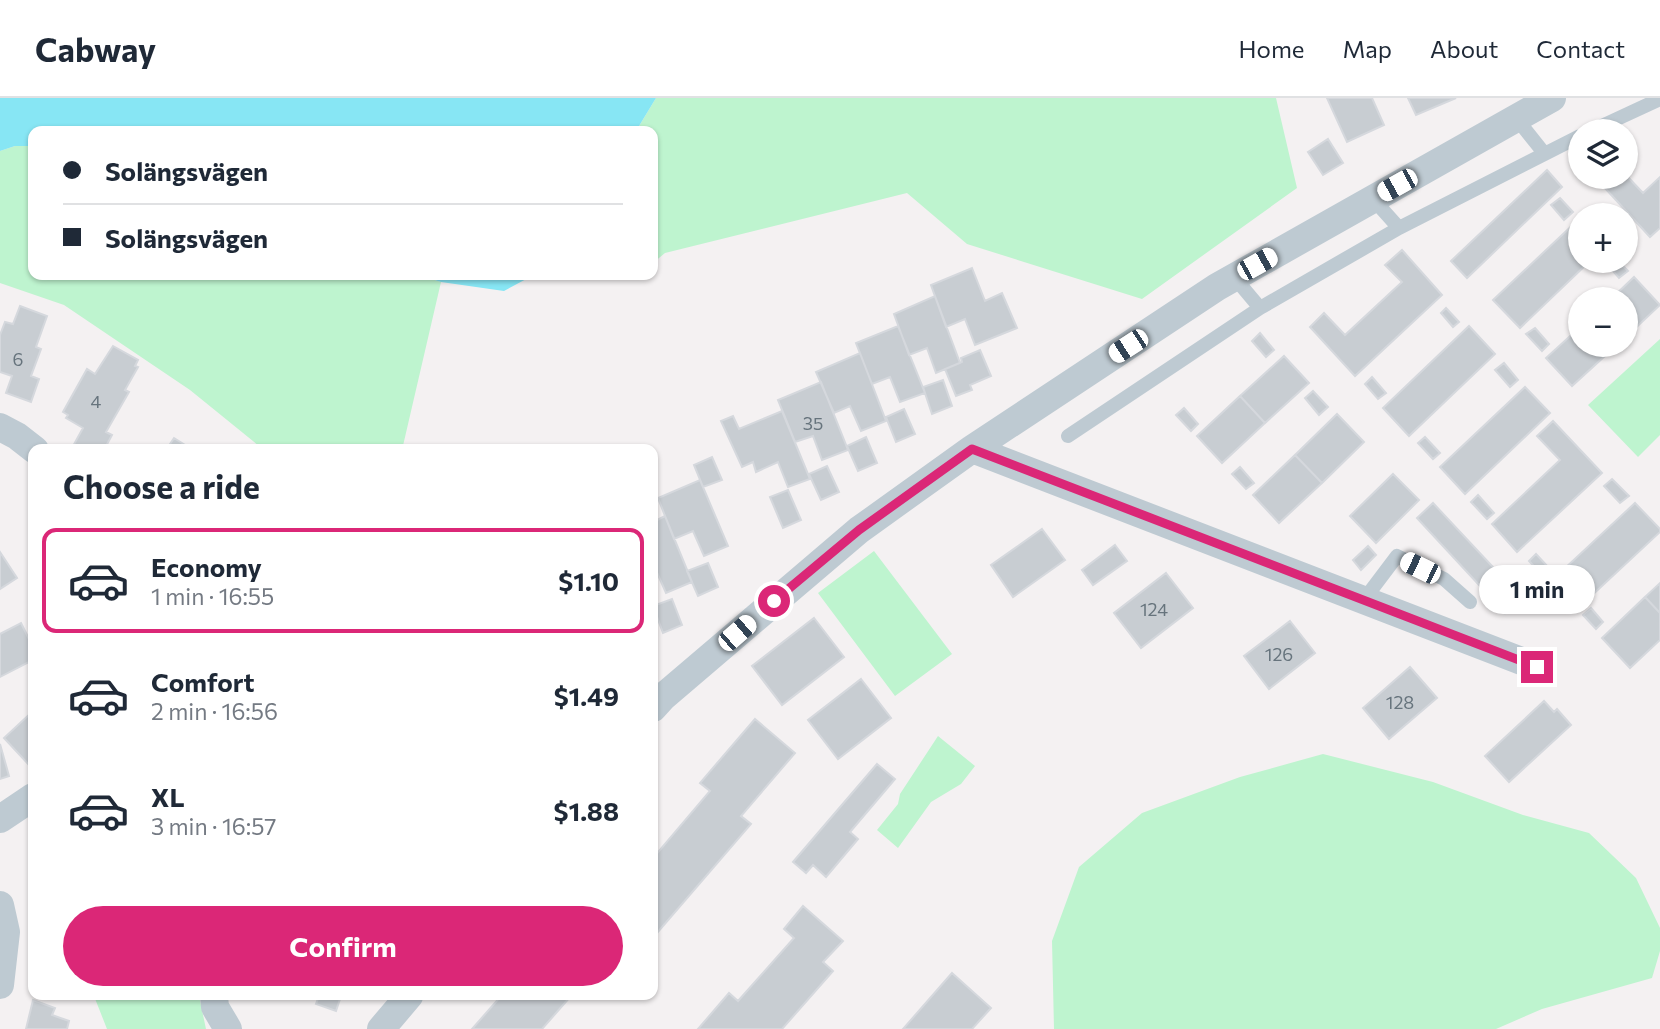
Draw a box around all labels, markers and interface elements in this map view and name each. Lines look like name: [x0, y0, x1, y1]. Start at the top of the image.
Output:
text: Cabway: [35, 28, 156, 69]
text: Home: [1239, 34, 1305, 63]
text: Map: [1343, 34, 1392, 63]
text: About: [1430, 34, 1498, 63]
text: Contact: [1536, 34, 1625, 63]
map controls: [1568, 119, 1638, 357]
button: layers: [1568, 119, 1638, 189]
text: Solängsvägen: [105, 155, 268, 186]
car: [1374, 166, 1421, 204]
button: +: [1568, 203, 1638, 273]
text: Solängsvägen: [105, 222, 268, 253]
car: [1234, 245, 1281, 283]
button: −: [1568, 287, 1638, 357]
car: [1105, 326, 1152, 366]
house number: 6: [13, 348, 23, 370]
house number: 4: [91, 390, 102, 412]
house number: 35: [803, 412, 823, 434]
text: Choose a ride: [63, 466, 260, 506]
icon: car: [67, 549, 130, 612]
car: [1397, 549, 1444, 587]
text: Economy: [151, 551, 262, 582]
text: $1.10: [558, 565, 619, 596]
callout: 1 min: [1479, 566, 1595, 614]
text: 1 min: [1510, 575, 1564, 603]
text: 1 min · 16:55: [151, 582, 274, 610]
route start: [758, 585, 790, 617]
house number: 124: [1140, 598, 1168, 620]
car: [715, 611, 760, 655]
house number: 126: [1265, 643, 1293, 665]
route end: [1521, 651, 1553, 683]
icon: car: [67, 664, 130, 727]
text: Comfort: [151, 666, 254, 697]
text: $1.49: [554, 680, 619, 711]
house number: 128: [1386, 691, 1414, 713]
text: 2 min · 16:56: [151, 697, 278, 725]
icon: car: [67, 779, 130, 842]
text: XL: [151, 781, 185, 812]
text: $1.88: [554, 795, 619, 826]
text: 3 min · 16:57: [151, 812, 277, 840]
button: Confirm: [63, 906, 623, 986]

